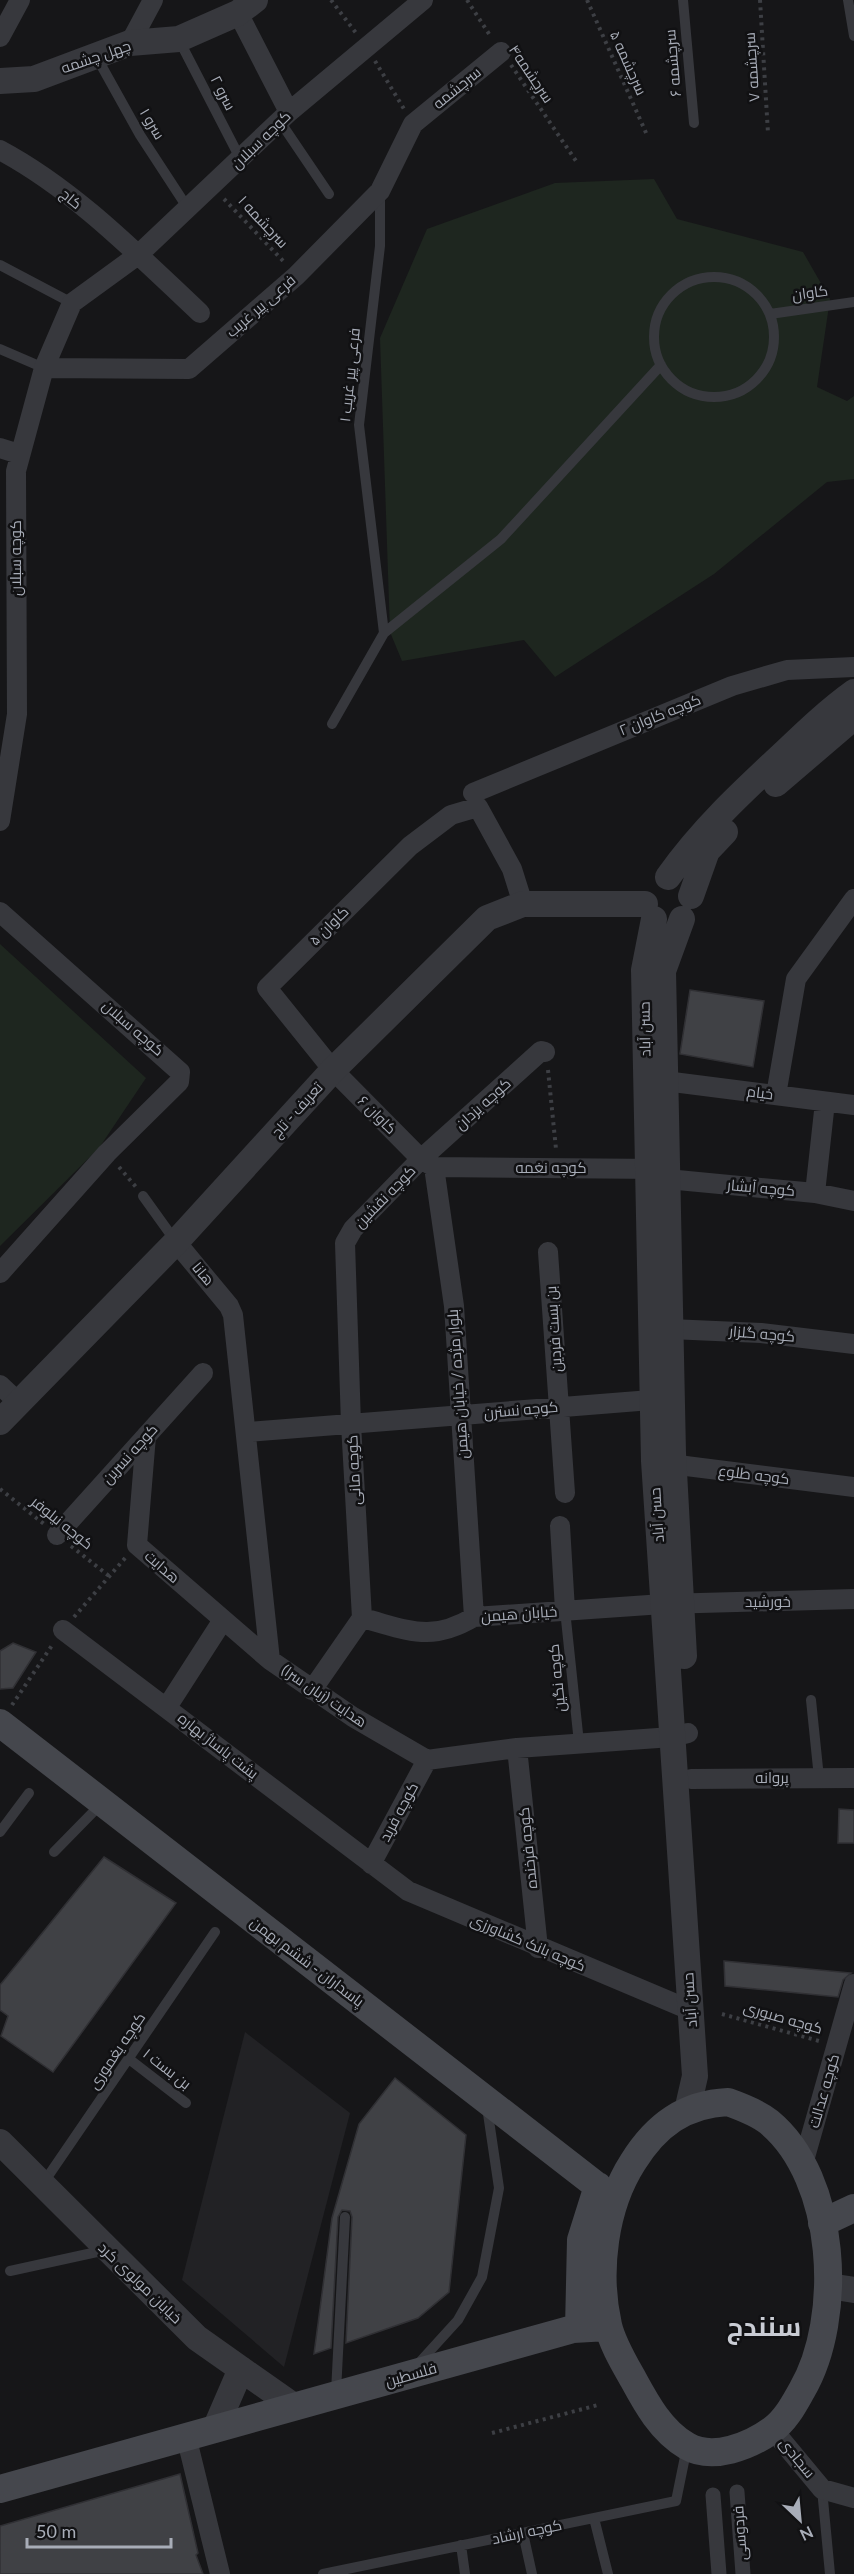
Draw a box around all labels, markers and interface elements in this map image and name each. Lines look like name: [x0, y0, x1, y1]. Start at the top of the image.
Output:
street label: سرچشمه ۵: [605, 28, 651, 98]
street label: سرچشمه ۶: [660, 28, 686, 98]
street label: سرچشمه ۷: [740, 31, 764, 103]
street label: چهل چشمه: [58, 36, 134, 78]
street label: سرچشمه۴: [504, 41, 558, 107]
street label: سرچشمه: [429, 62, 485, 114]
street label: سرو ۲: [207, 72, 240, 113]
street label: سرو ۱: [136, 105, 169, 143]
street label: کوچه سبلان: [227, 106, 295, 174]
street label: کاج: [55, 184, 86, 215]
street label: سرچشمه ۱: [233, 191, 293, 253]
street label: فرعی پیر غریب: [222, 270, 300, 342]
street label: کاوان: [791, 281, 829, 305]
street label: فرعی پیر غریب ۱: [335, 327, 365, 423]
street label: کوچه سبلان: [6, 520, 26, 596]
street label: کوچه کاوان ۲: [616, 690, 704, 740]
street label: کاوان ۵: [305, 902, 353, 950]
street label: کوچه سبلان: [98, 996, 168, 1060]
street label: حسن آباد: [635, 1001, 655, 1057]
street label: کوچه یزدان: [451, 1074, 515, 1134]
street label: تعریف - تاج: [267, 1078, 328, 1143]
street label: خیام: [746, 1081, 774, 1105]
street label: کاوان ۶: [353, 1091, 401, 1139]
street label: کوچه نغمه: [515, 1158, 587, 1178]
street label: کوچه نقشین: [350, 1161, 420, 1233]
street label: کوچه آبشار: [725, 1175, 796, 1201]
street label: هانا: [189, 1258, 219, 1289]
street label: بن بست فردین: [541, 1285, 567, 1373]
street label: بلوار مژده / خیابان هیمن: [443, 1308, 473, 1460]
street label: کوچه گلزار: [727, 1321, 796, 1347]
street label: کوچه نسترن: [483, 1397, 559, 1423]
street label: کوچه نسرین: [98, 1420, 162, 1488]
street label: کوچه مانی: [342, 1434, 366, 1506]
street label: کوچه طلوع: [717, 1461, 791, 1490]
street label: حسن آباد: [645, 1487, 669, 1543]
street label: کوچه نیلوفر: [26, 1491, 97, 1554]
street label: هدایت: [142, 1546, 184, 1586]
street label: خورشید: [745, 1592, 791, 1611]
street label: خیابان هیمن: [480, 1601, 558, 1627]
street label: کوچه نگین: [543, 1643, 571, 1713]
street label: هدایت (زبان سرا): [277, 1660, 371, 1732]
street label: پشت پاساژ بهاره: [174, 1708, 262, 1784]
street label: پروانه: [755, 1768, 789, 1788]
street label: کوچه فرید: [375, 1779, 423, 1845]
street label: کوچه فرخنده: [514, 1806, 542, 1890]
street label: کوچه بانک کشاورزی: [467, 1910, 589, 1976]
street label: پاسداران - ششم بهمن: [246, 1913, 368, 2011]
street label: حسن آباد: [678, 1972, 702, 2028]
street label: کوچه صبوری: [741, 1997, 825, 2039]
street label: کوچه یغموری: [84, 2009, 150, 2093]
street label: بن بست ۱: [139, 2044, 195, 2094]
street label: کوچه عدالت: [804, 2052, 844, 2130]
street label: خیابان مولوی کرد: [94, 2238, 186, 2328]
district label: سنندج: [727, 2309, 801, 2345]
street label: فلسطین: [383, 2358, 439, 2392]
street label: سجادی: [775, 2434, 819, 2482]
north arrow: [770, 2490, 830, 2550]
street label: فردوسی: [728, 2505, 752, 2561]
scale bar: [27, 2511, 171, 2549]
street label: کوچه ارشاد: [490, 2515, 564, 2549]
text: 50 m: [36, 2520, 76, 2542]
text: N: [797, 2523, 816, 2545]

